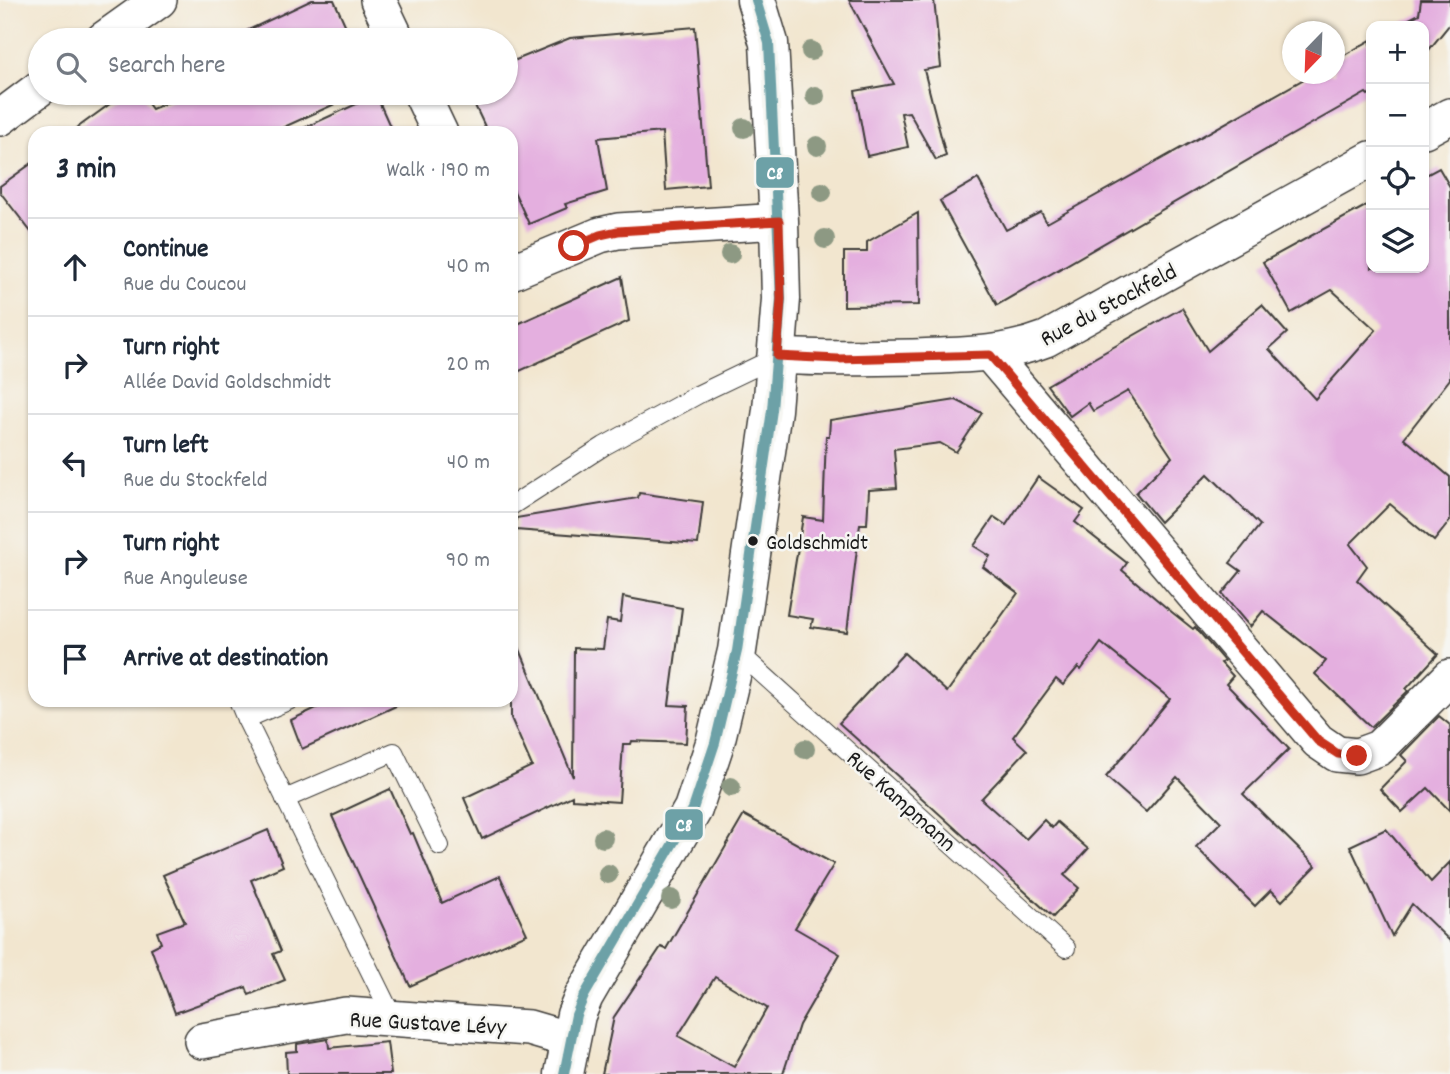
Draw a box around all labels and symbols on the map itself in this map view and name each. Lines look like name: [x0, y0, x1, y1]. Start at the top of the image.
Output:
north arrow: [1282, 21, 1345, 84]
line badge: C8: [755, 156, 795, 189]
text: C8: [766, 162, 784, 189]
route start: [558, 230, 589, 261]
street label: Rue du Stockfeld: [1035, 256, 1184, 357]
place label: Goldschmidt: [766, 529, 868, 560]
marker: Goldschmidt: [746, 534, 760, 548]
route end: [1341, 740, 1372, 771]
street label: Rue Kampmann: [837, 743, 963, 861]
line badge: C8: [664, 808, 704, 841]
text: C8: [675, 814, 693, 841]
street label: Rue Gustave Lévy: [349, 1004, 508, 1046]

